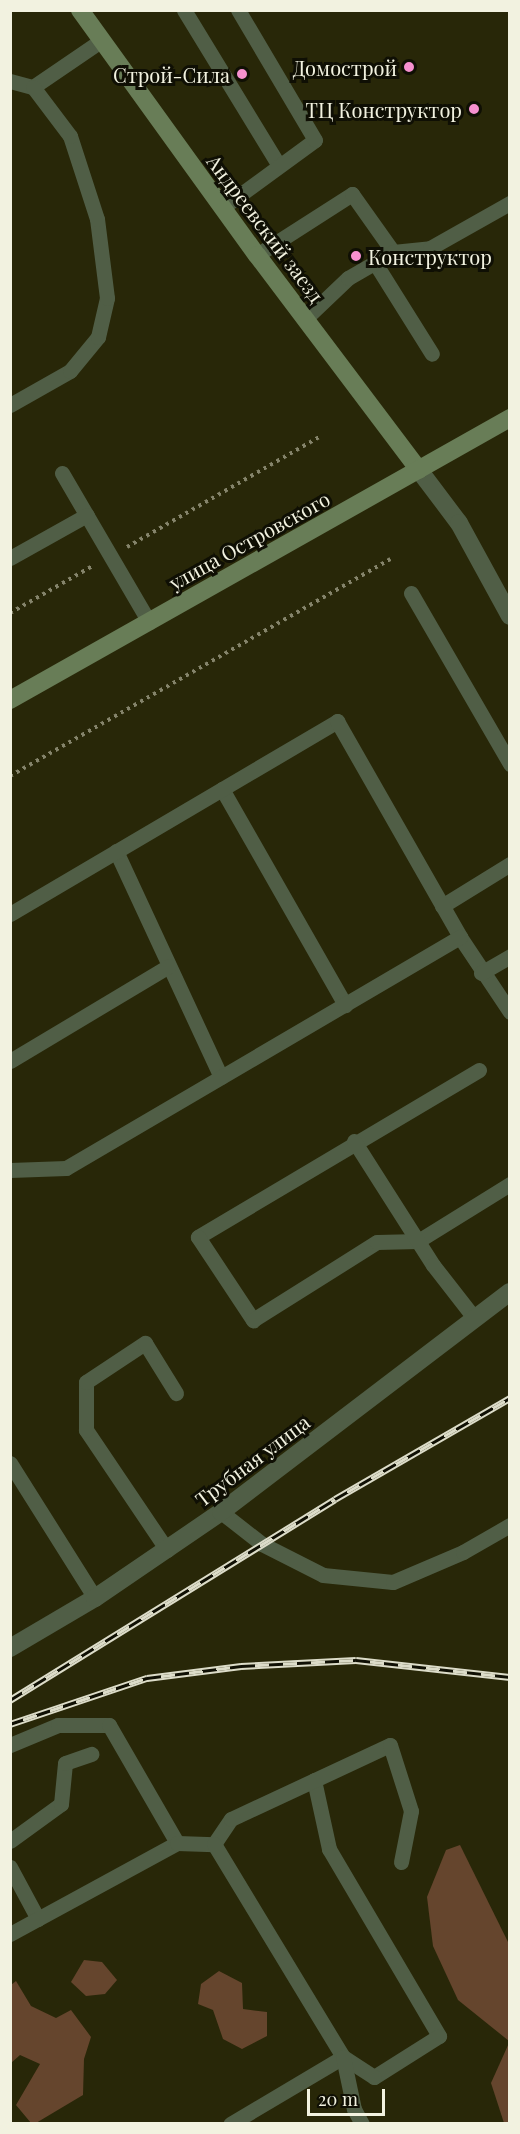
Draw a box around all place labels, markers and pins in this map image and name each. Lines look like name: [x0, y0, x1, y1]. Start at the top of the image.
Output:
place label: Домострой: [293, 55, 397, 79]
marker: Домострой: [402, 60, 416, 74]
place label: Строй-Сила: [113, 62, 230, 86]
marker: Строй-Сила: [235, 67, 249, 81]
place label: ТЦ Конструктор: [305, 97, 462, 121]
marker: ТЦ Конструктор: [467, 102, 481, 116]
place label: Конструктор: [368, 244, 492, 268]
marker: Конструктор: [349, 249, 363, 263]

